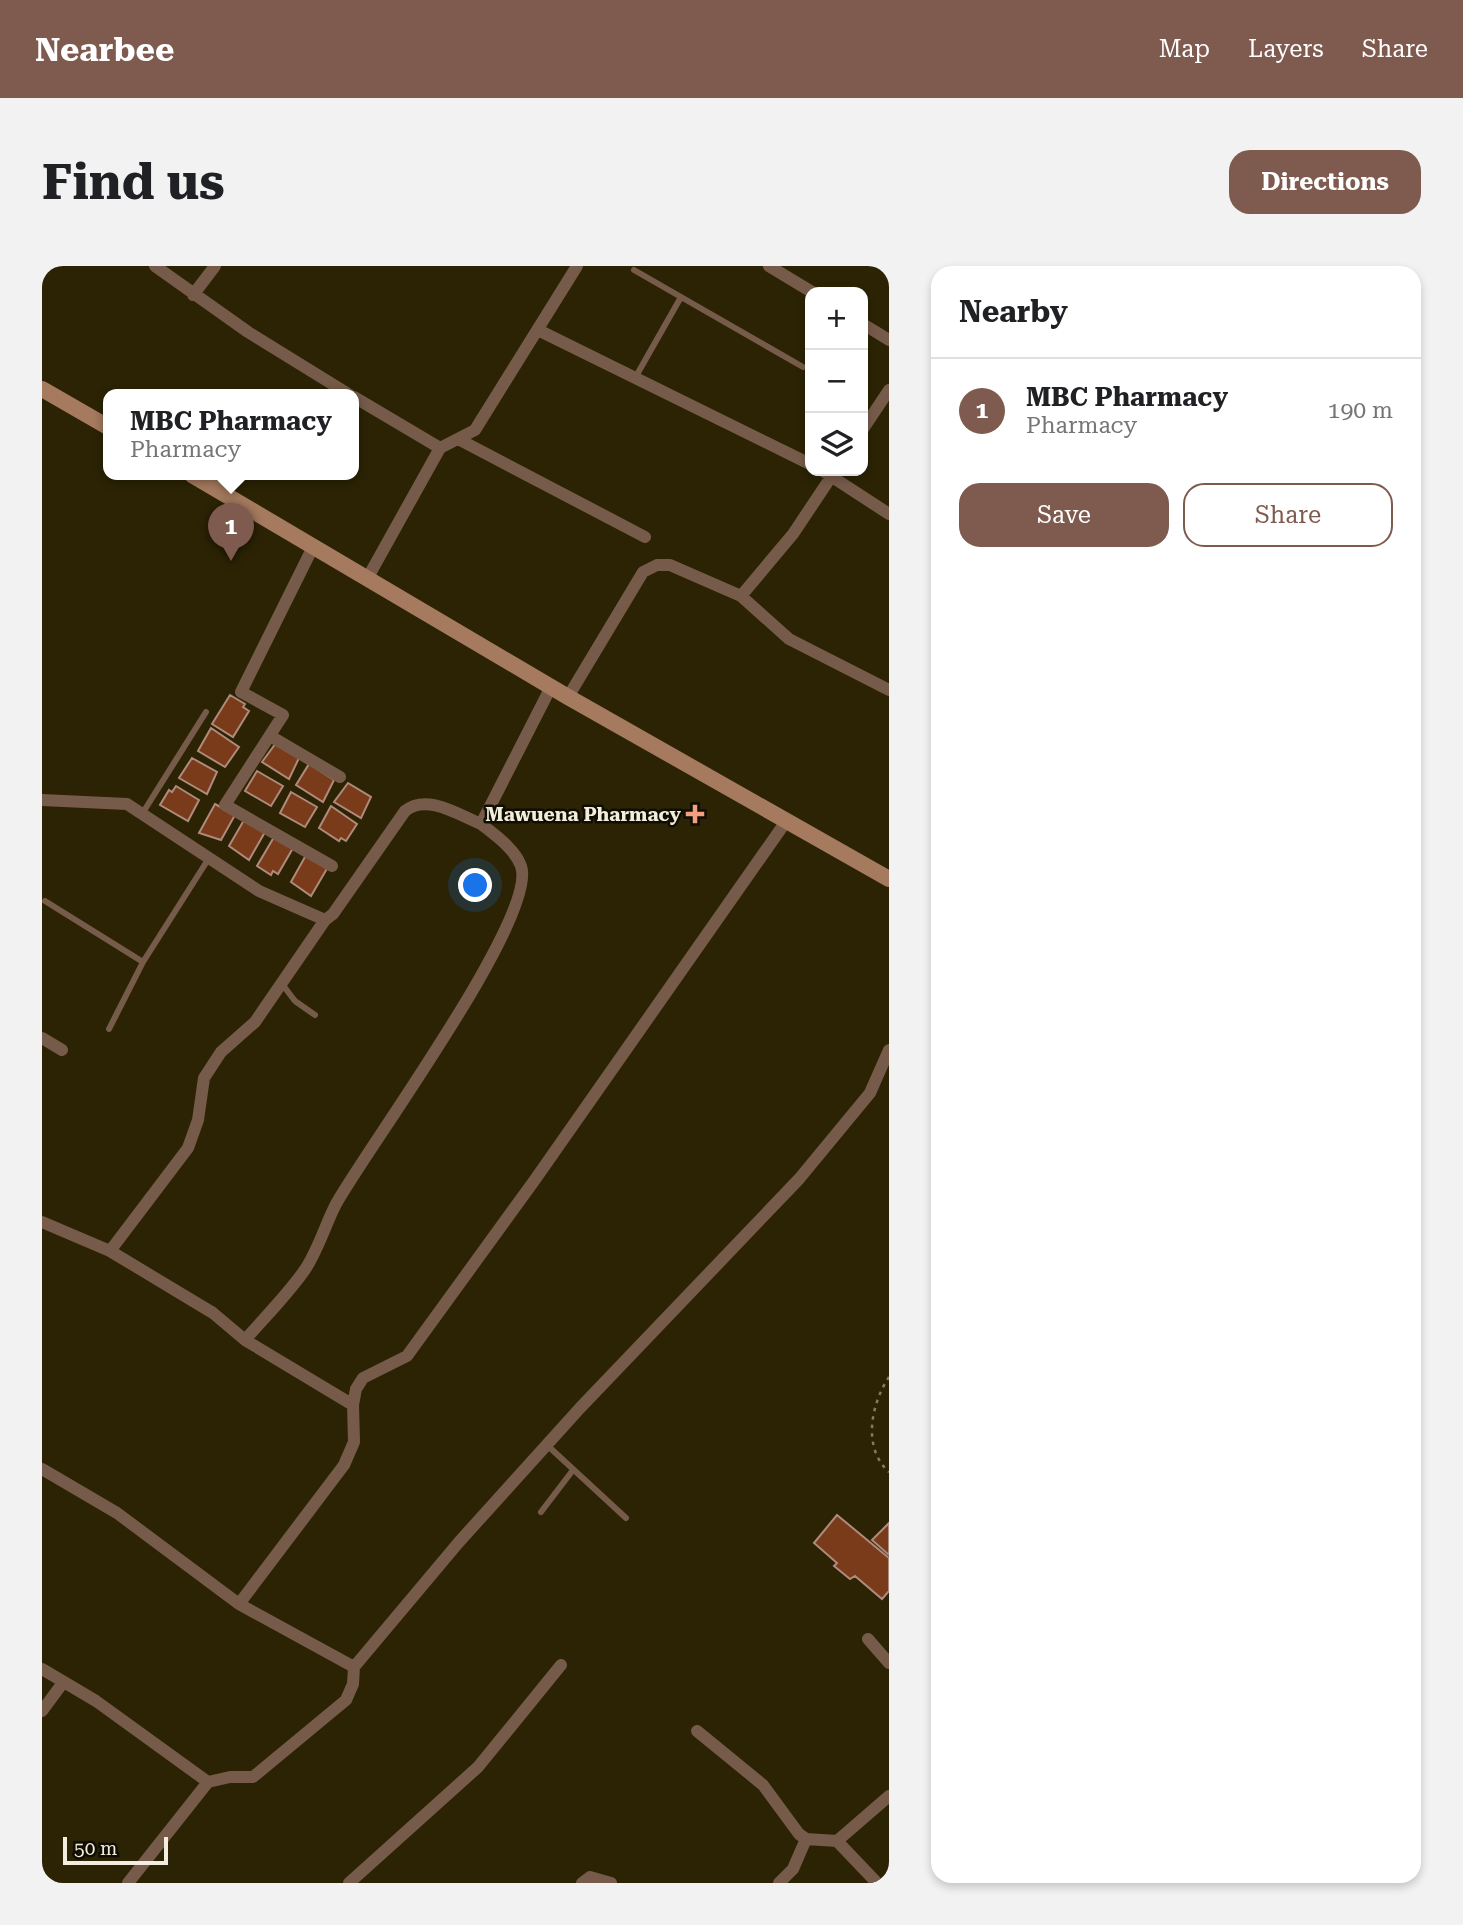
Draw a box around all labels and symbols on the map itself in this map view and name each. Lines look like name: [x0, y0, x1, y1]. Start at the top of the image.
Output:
pin: 1: [208, 503, 254, 561]
place label: Mawuena Pharmacy: [485, 803, 682, 826]
marker: Mawuena Pharmacy: [687, 806, 703, 822]
your location: [458, 868, 492, 902]
scale bar: [63, 1834, 168, 1866]

